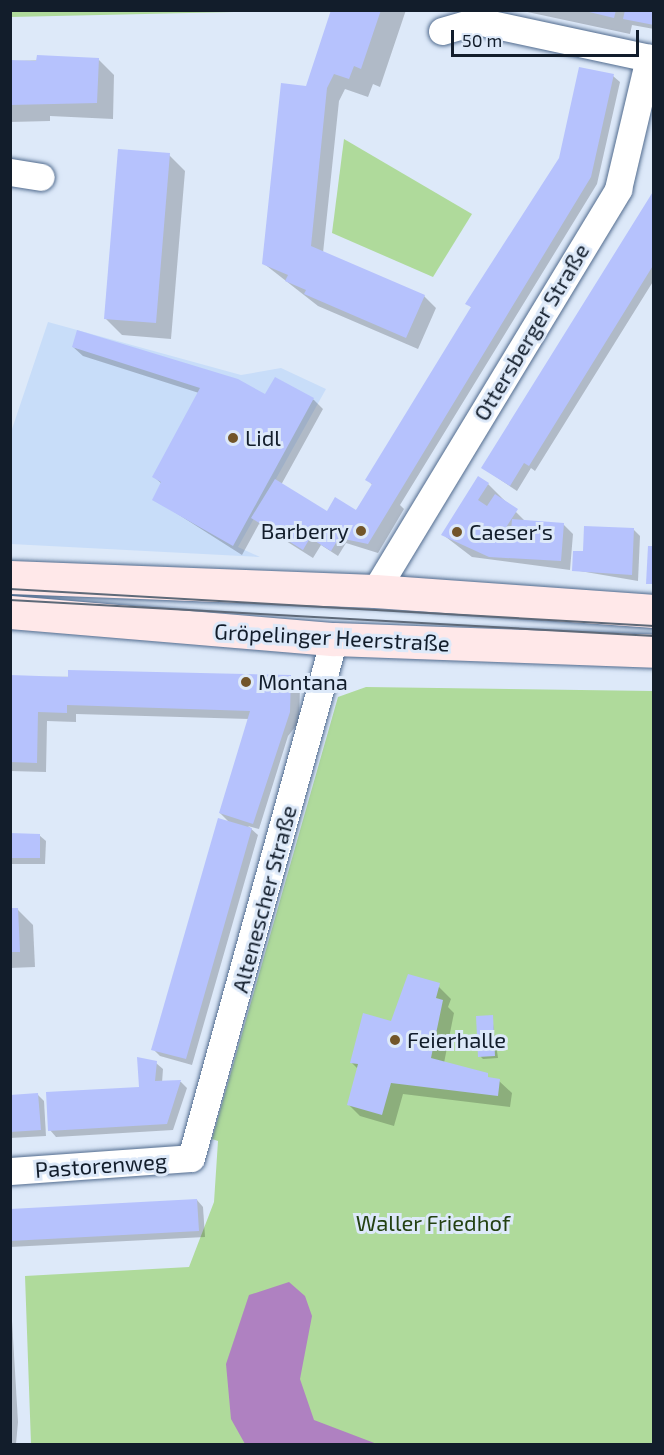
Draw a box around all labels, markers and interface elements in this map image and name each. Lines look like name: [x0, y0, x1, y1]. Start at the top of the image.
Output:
scale bar: [454, 18, 642, 56]
text: 50 m: [462, 29, 502, 51]
street label: Ottersberger Straße: [468, 239, 594, 425]
place label: Lidl: [245, 425, 281, 451]
marker: Lidl: [226, 431, 240, 445]
place label: Barberry: [261, 518, 349, 544]
place label: Caeser's: [469, 519, 553, 545]
marker: Barberry: [354, 524, 368, 538]
marker: Caeser's: [450, 525, 464, 539]
street label: Gröpelinger Heerstraße: [213, 618, 451, 656]
place label: Montana: [258, 669, 348, 695]
marker: Montana: [239, 675, 253, 689]
street label: Altenescher Straße: [226, 802, 302, 996]
place label: Feierhalle: [407, 1027, 506, 1053]
marker: Feierhalle: [388, 1033, 402, 1047]
street label: Pastorenweg: [34, 1147, 168, 1183]
park label: Waller Friedhof: [355, 1210, 511, 1236]

